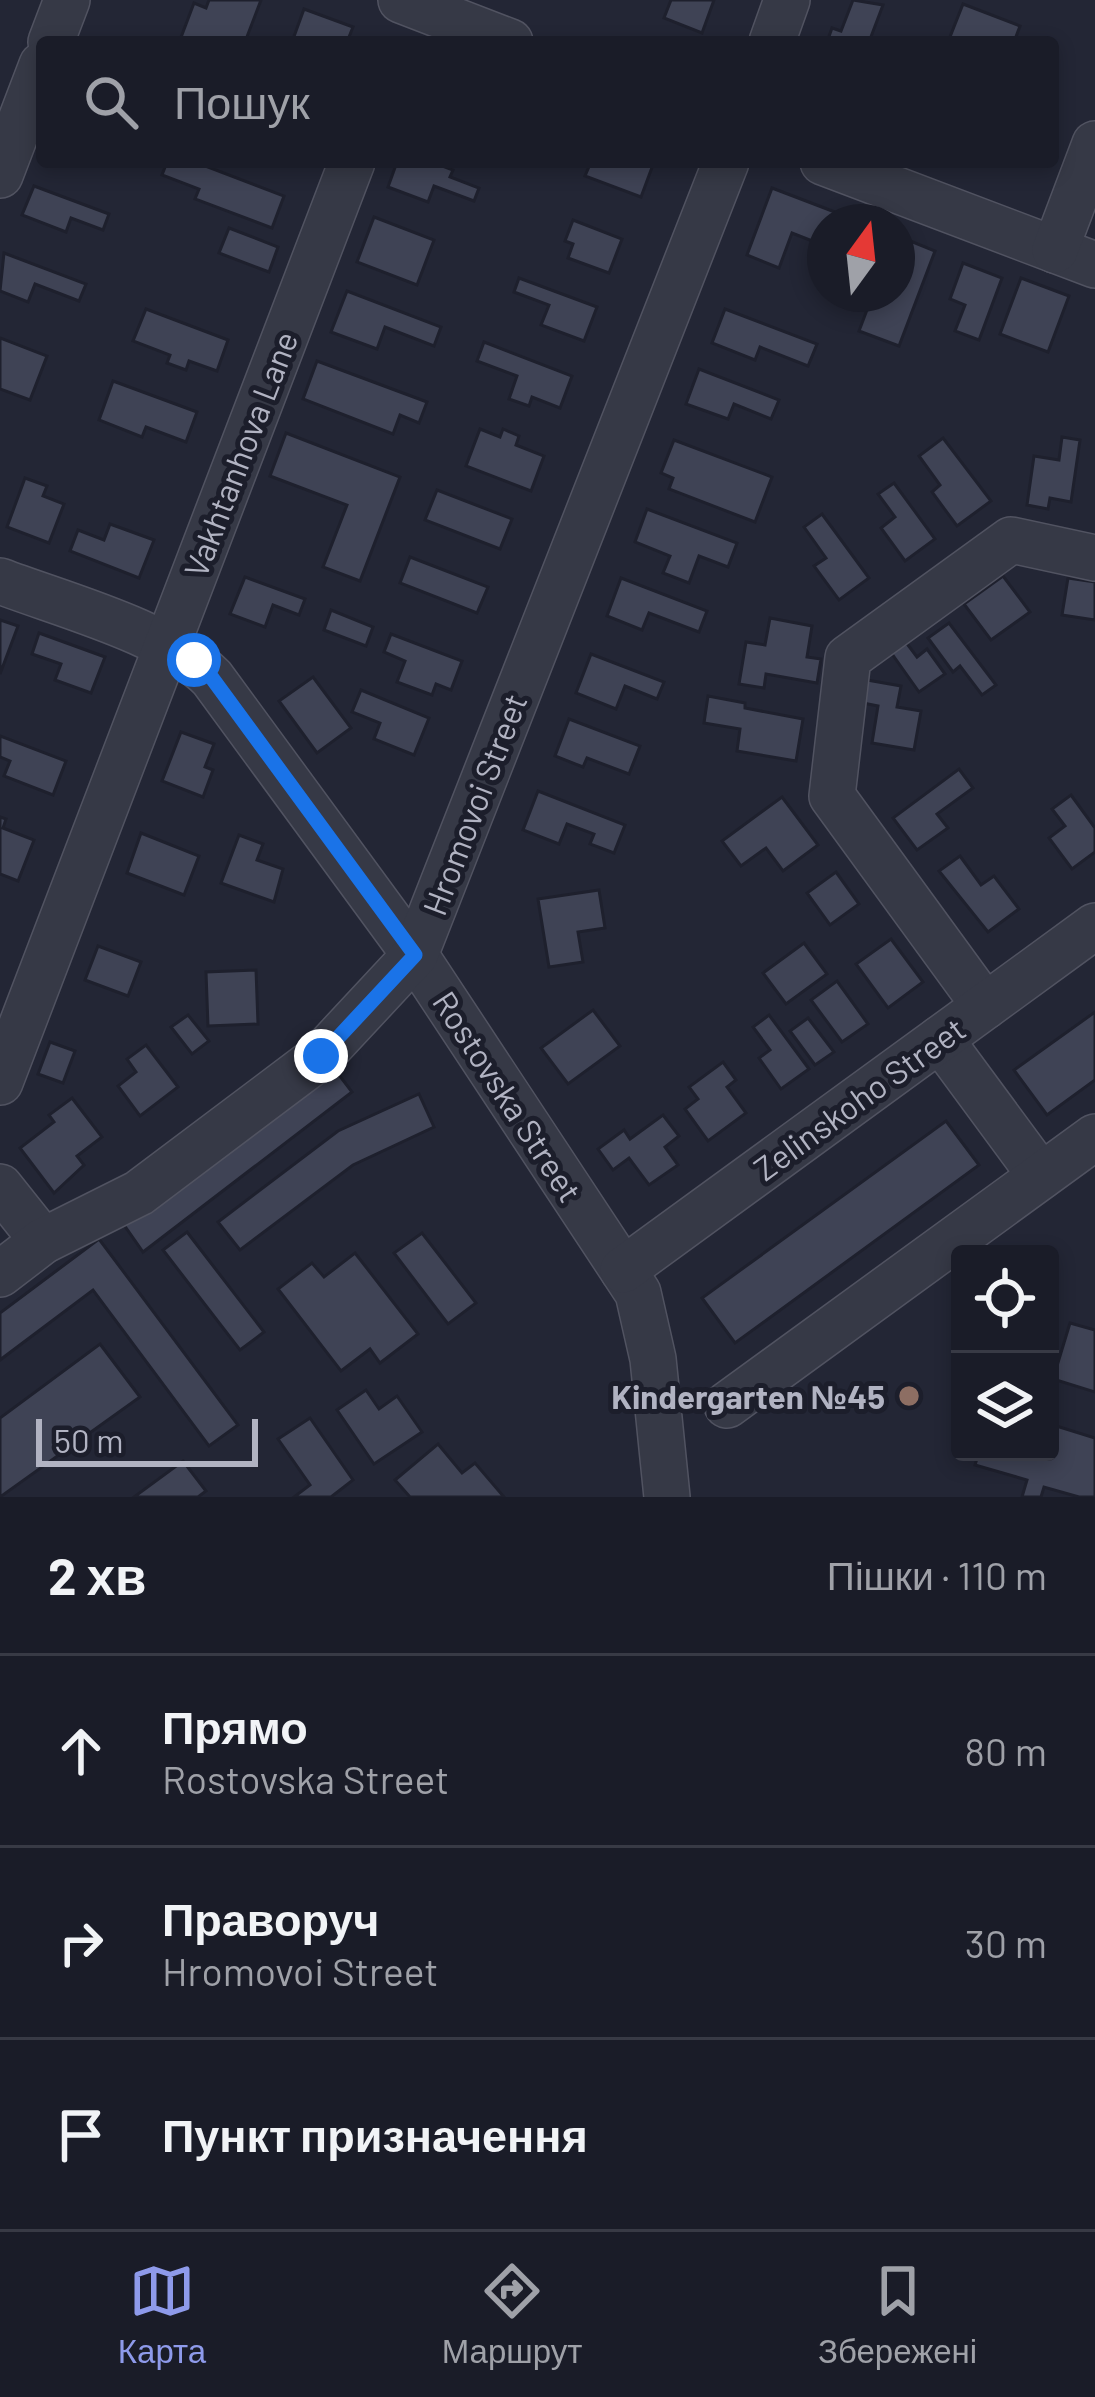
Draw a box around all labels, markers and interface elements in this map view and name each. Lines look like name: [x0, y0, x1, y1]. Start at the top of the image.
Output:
search box: [36, 36, 1059, 168]
icon: search: [78, 69, 144, 135]
text: Пошук: [174, 74, 310, 128]
north arrow: [807, 204, 915, 312]
street label: Vakhtanhova Lane: [175, 325, 305, 583]
route start: [167, 633, 221, 687]
street label: Hromovoi Street: [413, 688, 535, 920]
street label: Rostovska Street: [425, 983, 591, 1209]
street label: Zelinskoho Street: [746, 1008, 972, 1188]
route end: [294, 1029, 348, 1083]
map controls: [951, 1245, 1059, 1461]
button: locate: [951, 1245, 1059, 1353]
button: layers: [951, 1353, 1059, 1461]
place label: Kindergarten №45: [611, 1376, 885, 1416]
marker: Kindergarten №45: [896, 1383, 922, 1409]
scale bar: [36, 1413, 258, 1466]
text: 50 m: [54, 1420, 124, 1460]
text: 2 хв: [48, 1544, 146, 1605]
text: Пішки · 110 m: [827, 1551, 1047, 1598]
text: Прямо: [162, 1699, 308, 1753]
icon: ahead: [48, 1718, 114, 1784]
text: 80 m: [965, 1727, 1047, 1774]
text: Rostovska Street: [162, 1755, 449, 1802]
text: Праворуч: [162, 1891, 379, 1945]
icon: right: [48, 1910, 114, 1976]
text: 30 m: [965, 1919, 1047, 1966]
text: Hromovoi Street: [162, 1947, 439, 1994]
icon: arrive: [48, 2102, 114, 2168]
text: Пункт призначення: [162, 2107, 588, 2161]
tab: Карта: [118, 2258, 206, 2371]
tab: Маршрут: [442, 2258, 582, 2371]
tab: Збережені: [818, 2258, 977, 2371]

